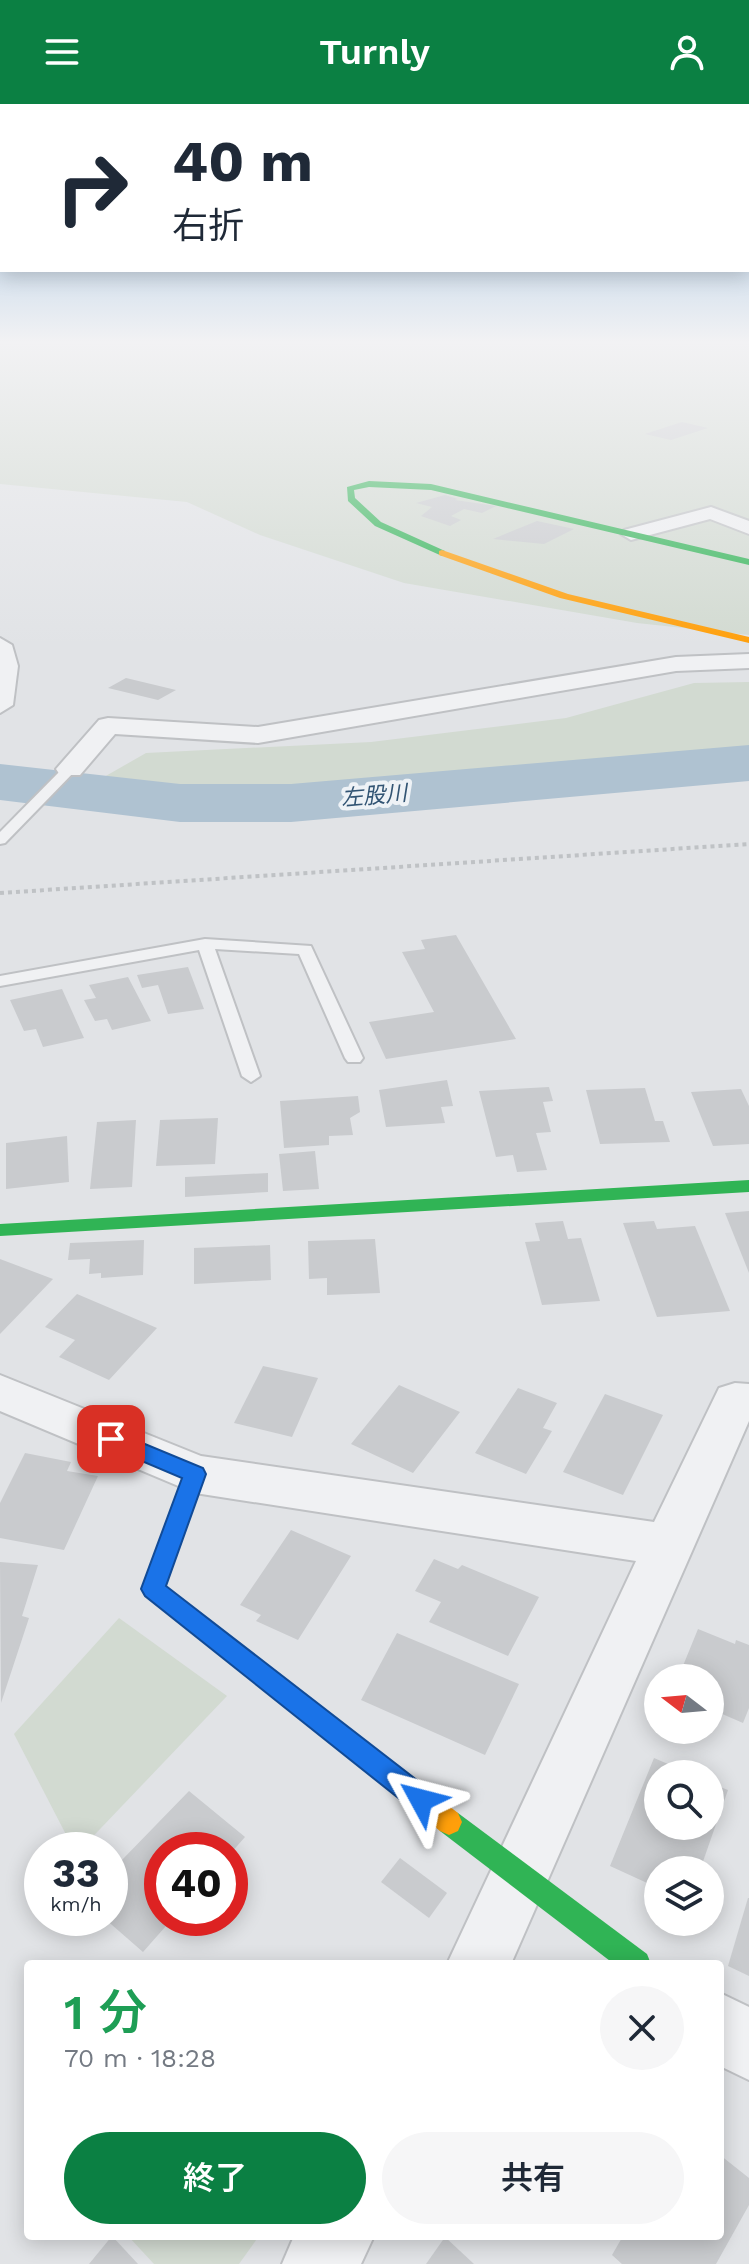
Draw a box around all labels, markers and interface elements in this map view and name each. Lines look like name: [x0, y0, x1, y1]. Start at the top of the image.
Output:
icon: menu: [40, 30, 84, 74]
icon: person: [665, 30, 709, 74]
text: Turnly: [319, 31, 430, 73]
text: 40 m: [172, 129, 313, 195]
icon: right: [40, 136, 144, 240]
text: 右折: [172, 205, 244, 247]
water label: 左股川: [340, 780, 410, 811]
pin: [77, 1405, 145, 1473]
icon: arrive: [89, 1417, 133, 1461]
north arrow: [644, 1664, 724, 1744]
map controls: [644, 1664, 724, 1936]
position arrow: [379, 1758, 463, 1842]
button: search: [644, 1760, 724, 1840]
speed limit sign: 40: [144, 1832, 248, 1936]
text: 33: [52, 1850, 100, 1897]
button: layers: [644, 1856, 724, 1936]
text: km/h: [50, 1892, 102, 1916]
text: 1 分: [64, 1984, 147, 2041]
button: close: [600, 1986, 684, 2070]
text: 70 m · 18:28: [64, 2043, 216, 2073]
button: 終了: [64, 2132, 366, 2224]
button: 共有: [382, 2132, 684, 2224]

